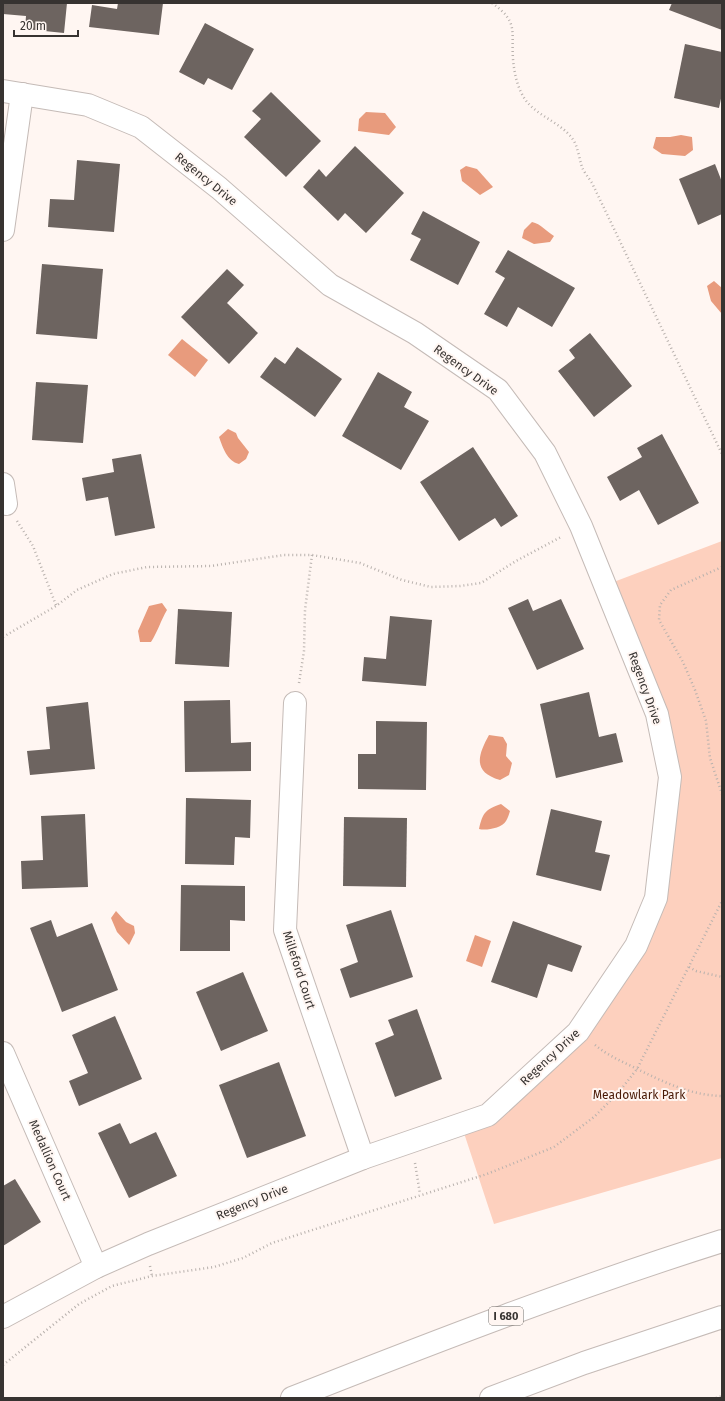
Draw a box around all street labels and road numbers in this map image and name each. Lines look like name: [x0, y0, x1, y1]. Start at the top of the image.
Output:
street label: Regency Drive: [172, 150, 240, 208]
street label: Regency Drive: [431, 342, 501, 398]
street label: Regency Drive: [625, 650, 665, 726]
street label: Milleford Court: [280, 929, 318, 1011]
street label: Regency Drive: [517, 1026, 583, 1088]
street label: Medallion Court: [26, 1118, 74, 1203]
street label: Regency Drive: [214, 1181, 290, 1223]
road number: I 680: [489, 1307, 523, 1325]

